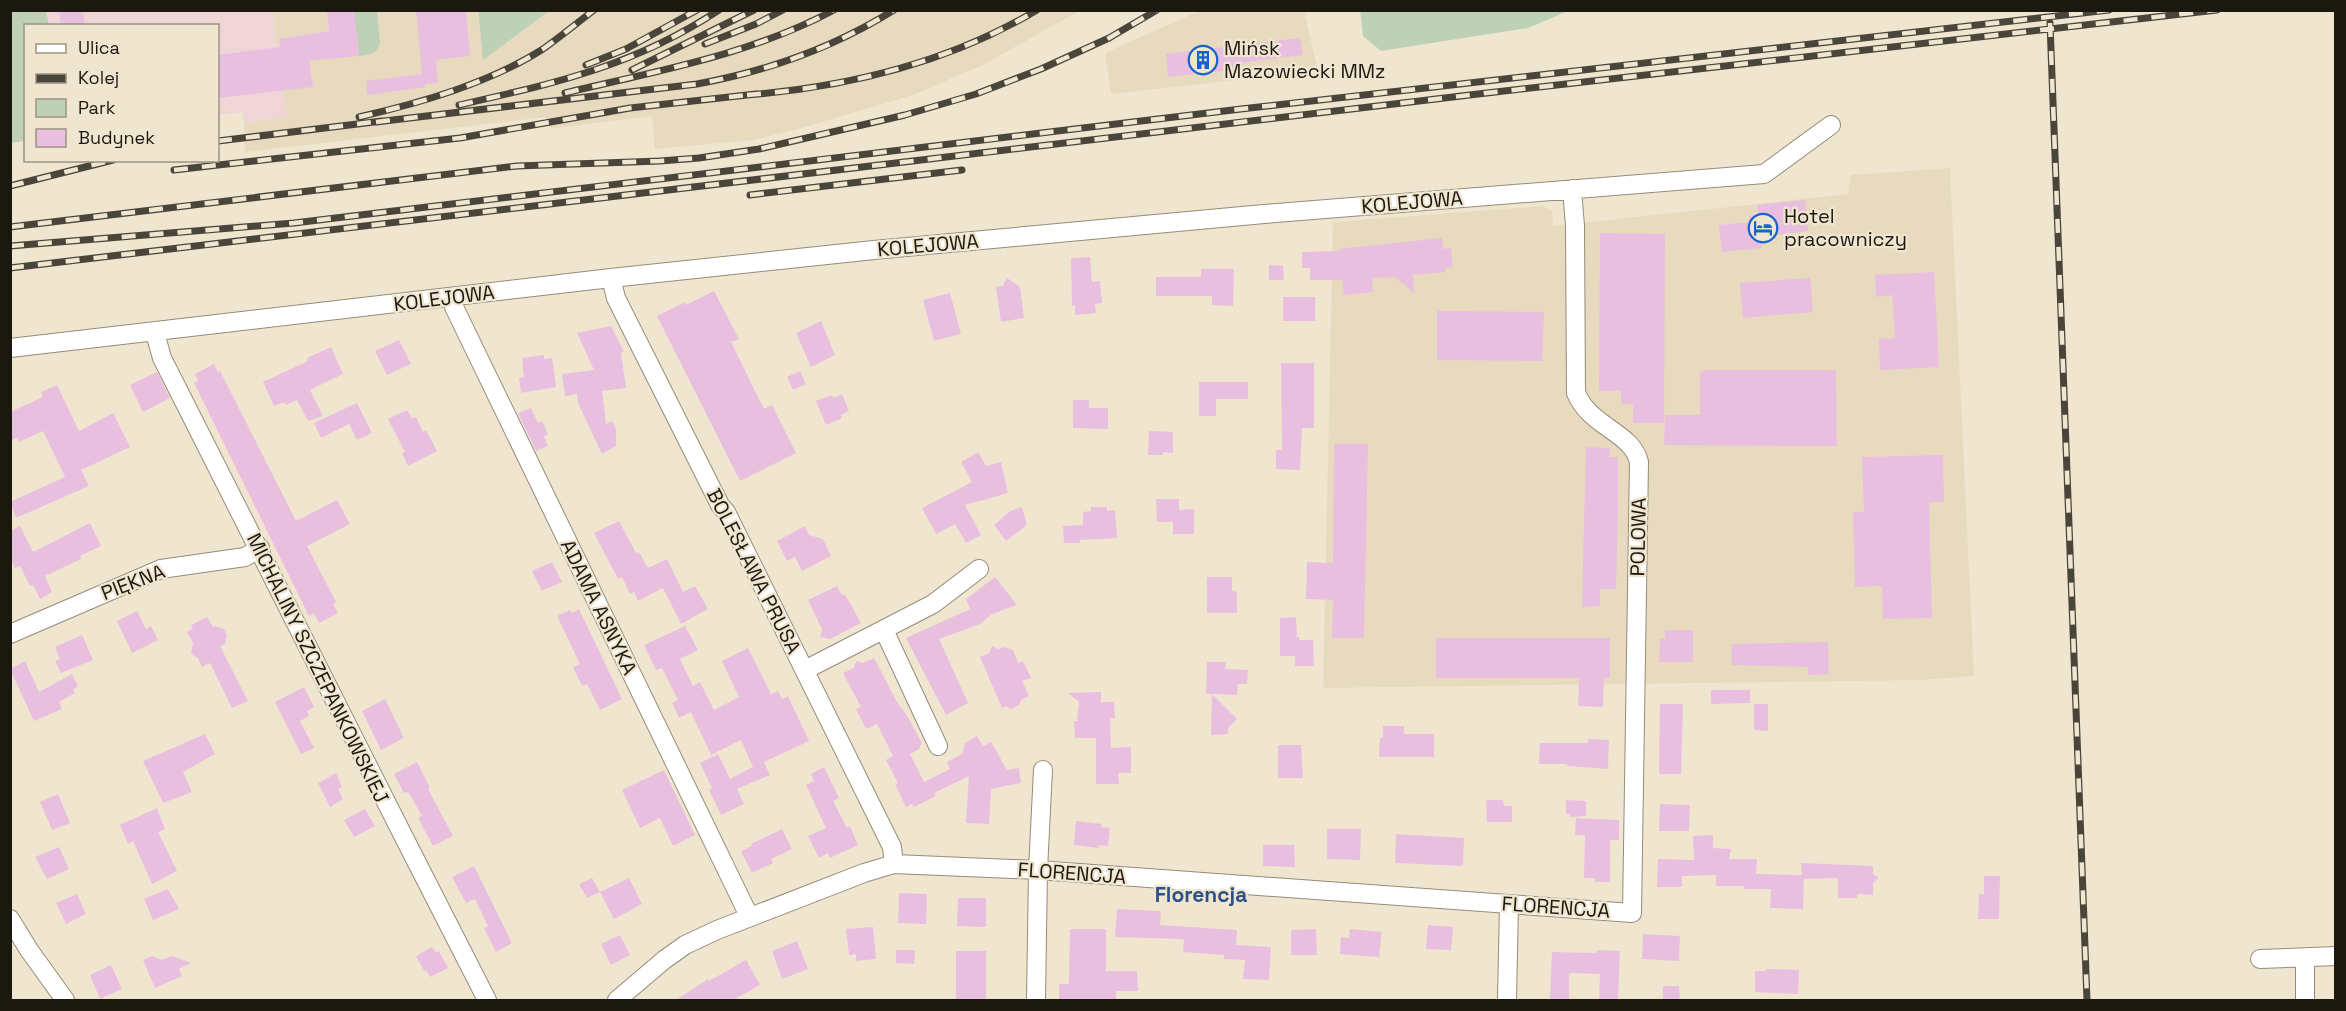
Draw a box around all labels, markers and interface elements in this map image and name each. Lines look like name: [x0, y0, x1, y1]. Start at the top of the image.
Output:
legend: [24, 24, 219, 162]
place label: Mińsk Mazowiecki MMz: [1224, 35, 1386, 84]
text: Ulica: [78, 36, 120, 59]
building icon: Mińsk Mazowiecki MMz: [1187, 44, 1219, 76]
text: Kolej: [78, 66, 119, 89]
text: Park: [78, 96, 116, 119]
text: Budynek: [78, 126, 155, 149]
street label: KOLEJOWA: [1360, 185, 1464, 219]
place label: Hotel pracowniczy: [1784, 203, 1907, 252]
hotel icon: Hotel pracowniczy: [1747, 212, 1779, 244]
street label: KOLEJOWA: [876, 228, 980, 262]
street label: KOLEJOWA: [392, 279, 496, 317]
street label: BOLESŁAWA PRUSA: [701, 484, 807, 658]
street label: POLOWA: [1624, 497, 1652, 577]
street label: MICHALINY SZCZEPANKOWSKIEJ: [241, 529, 395, 807]
street label: ADAMA ASNYKA: [555, 535, 643, 680]
street label: PIĘKNA: [97, 558, 169, 606]
street label: FLORENCJA: [1017, 856, 1127, 890]
district label: Florencja: [1155, 881, 1247, 908]
street label: FLORENCJA: [1501, 890, 1611, 924]

